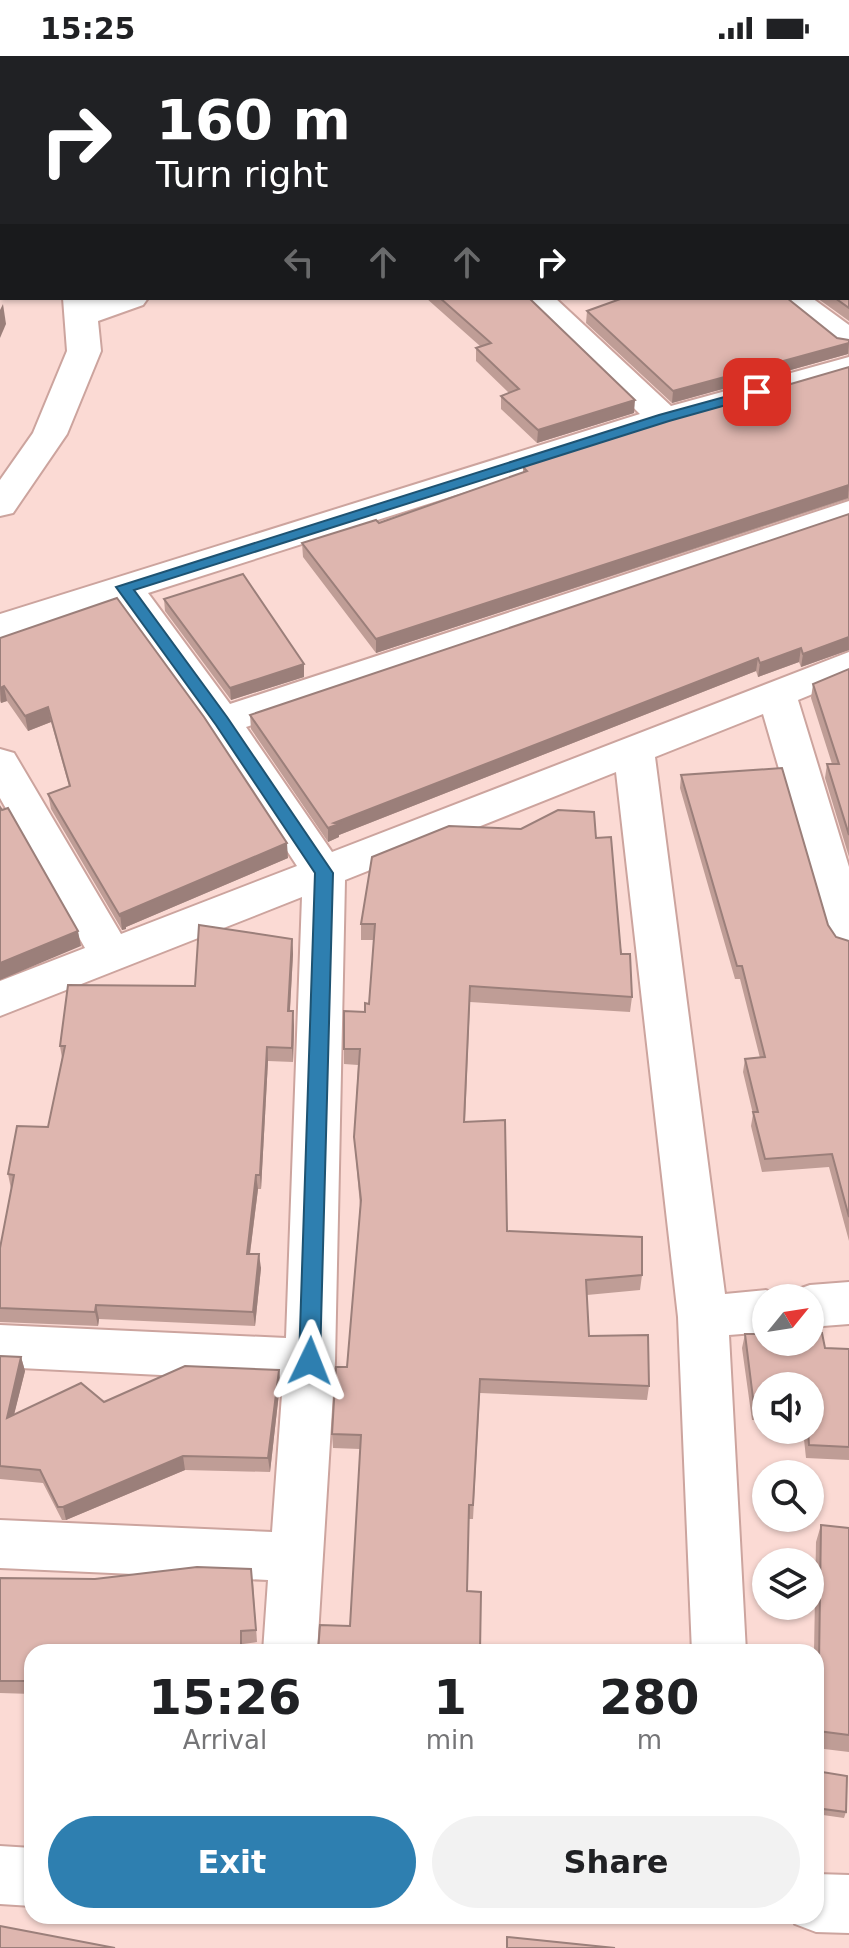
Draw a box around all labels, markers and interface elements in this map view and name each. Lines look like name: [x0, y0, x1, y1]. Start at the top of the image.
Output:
text: 15:25: [40, 11, 136, 46]
text: 160 m: [156, 87, 351, 152]
icon: right: [24, 88, 128, 192]
text: Turn right: [156, 154, 328, 195]
icon: left: [277, 240, 321, 284]
icon: ahead: [361, 240, 405, 284]
icon: ahead: [445, 240, 489, 284]
icon: right: [529, 240, 573, 284]
pin: [723, 358, 791, 426]
icon: arrive: [735, 370, 779, 414]
north arrow: [752, 1284, 824, 1356]
map controls: [752, 1284, 824, 1620]
position arrow: [268, 1319, 352, 1403]
button: sound: [752, 1372, 824, 1444]
button: search: [752, 1460, 824, 1532]
button: layers: [752, 1548, 824, 1620]
text: 15:26: [148, 1669, 301, 1725]
text: 1: [434, 1669, 467, 1725]
text: 280: [599, 1669, 699, 1725]
text: Arrival: [183, 1725, 267, 1755]
text: min: [426, 1725, 475, 1755]
text: m: [637, 1725, 662, 1755]
button: Exit: [48, 1816, 416, 1908]
button: Share: [432, 1816, 800, 1908]

